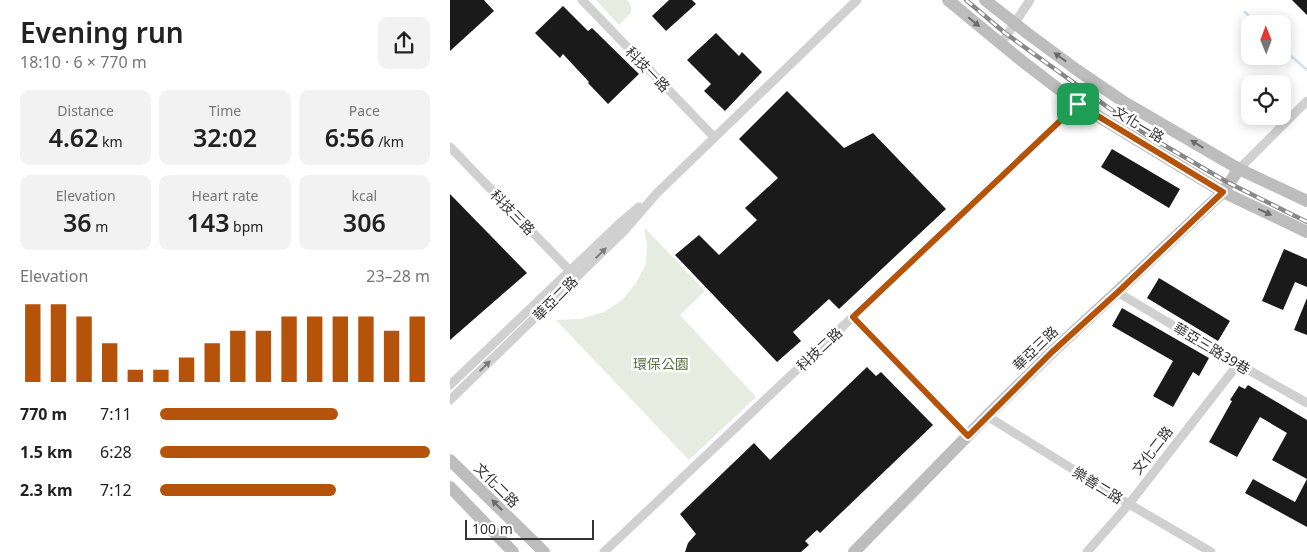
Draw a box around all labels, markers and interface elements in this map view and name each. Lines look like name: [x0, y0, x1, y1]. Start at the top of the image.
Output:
text: Evening run: [20, 13, 184, 51]
north arrow: [1241, 15, 1291, 65]
map controls: [1241, 15, 1291, 125]
one-way arrow: [968, 16, 981, 27]
button: share: [378, 17, 430, 69]
street label: 科技一路: [622, 42, 674, 96]
text: 18:10 · 6 × 770 m: [20, 51, 147, 73]
one-way arrow: [1053, 52, 1067, 62]
button: locate: [1241, 75, 1291, 125]
pin: [1057, 83, 1099, 125]
icon: arrive: [1064, 90, 1092, 118]
text: Distance: [57, 101, 114, 120]
text: Time: [209, 101, 241, 120]
text: Pace: [349, 101, 380, 120]
street label: 文化一路: [1110, 101, 1168, 147]
text: 4.62: [49, 120, 98, 154]
text: 32:02: [193, 120, 257, 154]
text: 6:56: [325, 120, 375, 154]
text: km: [98, 132, 123, 151]
text: /km: [375, 132, 404, 151]
one-way arrow: [1190, 140, 1203, 149]
street label: 科技三路: [487, 185, 539, 239]
text: Elevation: [56, 186, 116, 205]
text: Heart rate: [192, 186, 258, 205]
text: kcal: [351, 186, 377, 205]
text: 36: [63, 205, 92, 239]
text: 143: [187, 205, 229, 239]
text: 306: [343, 205, 386, 239]
one-way arrow: [1258, 208, 1272, 216]
text: m: [92, 217, 108, 236]
text: bpm: [229, 217, 263, 236]
one-way arrow: [595, 247, 607, 259]
text: Elevation: [20, 265, 88, 287]
text: 23–28 m: [366, 265, 430, 287]
street label: 華亞二路: [528, 271, 582, 325]
street label: 華亞三路39巷: [1170, 318, 1254, 378]
street label: 華亞三路: [1008, 322, 1062, 374]
street label: 科技二路: [792, 323, 846, 375]
park label: 環保公園: [633, 354, 689, 373]
one-way arrow: [479, 360, 491, 372]
text: 770 m: [20, 403, 67, 425]
text: 7:11: [100, 403, 132, 425]
street label: 文化二路: [1127, 422, 1177, 478]
text: 1.5 km: [20, 441, 72, 463]
text: 6:28: [100, 441, 132, 463]
street label: 文化二路: [470, 458, 524, 512]
street label: 樂善二路: [1069, 462, 1127, 508]
text: 2.3 km: [20, 479, 72, 501]
text: 7:12: [100, 479, 132, 501]
one-way arrow: [491, 500, 503, 512]
scale bar: [465, 517, 594, 540]
text: 100 m: [472, 519, 513, 538]

